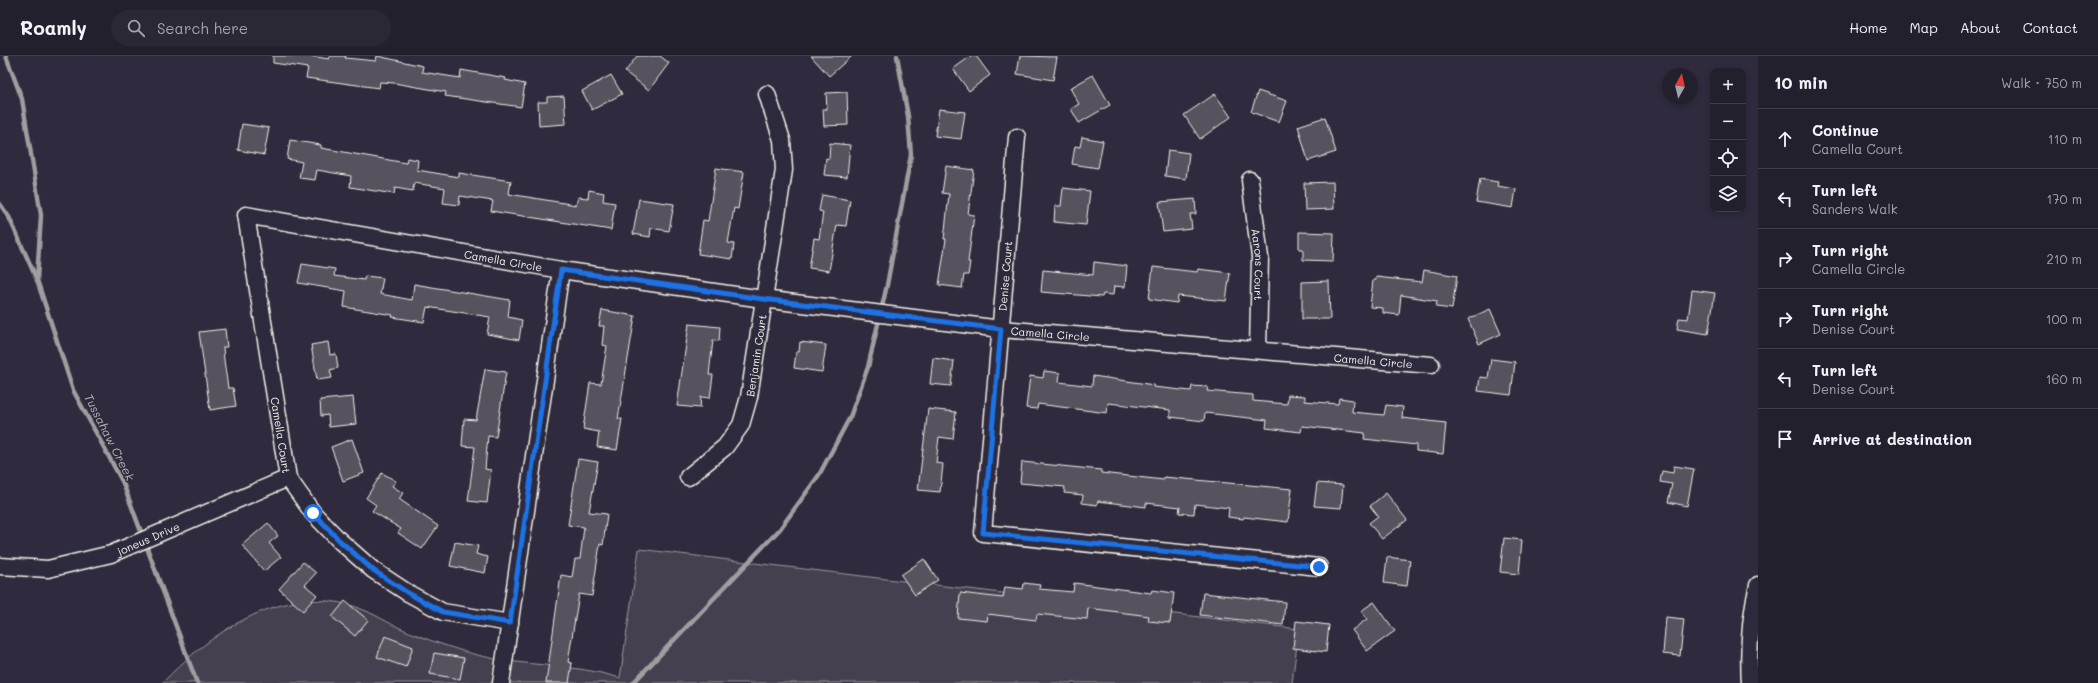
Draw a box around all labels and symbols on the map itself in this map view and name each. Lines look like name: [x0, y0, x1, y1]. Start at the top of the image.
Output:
north arrow: [1662, 68, 1698, 104]
street label: Aarons Court: [1249, 227, 1268, 301]
street label: Denise Court: [994, 240, 1016, 312]
street label: Camella Circle: [463, 246, 544, 274]
street label: Benjamin Court: [742, 313, 769, 398]
street label: Camella Circle: [1010, 322, 1091, 344]
street label: Camella Circle: [1333, 349, 1413, 371]
water label: Tussahaw Creek: [81, 391, 139, 484]
street label: Camella Court: [268, 396, 294, 474]
route start: [304, 504, 322, 522]
street label: joneus Drive: [113, 518, 182, 559]
route end: [1310, 558, 1328, 576]

